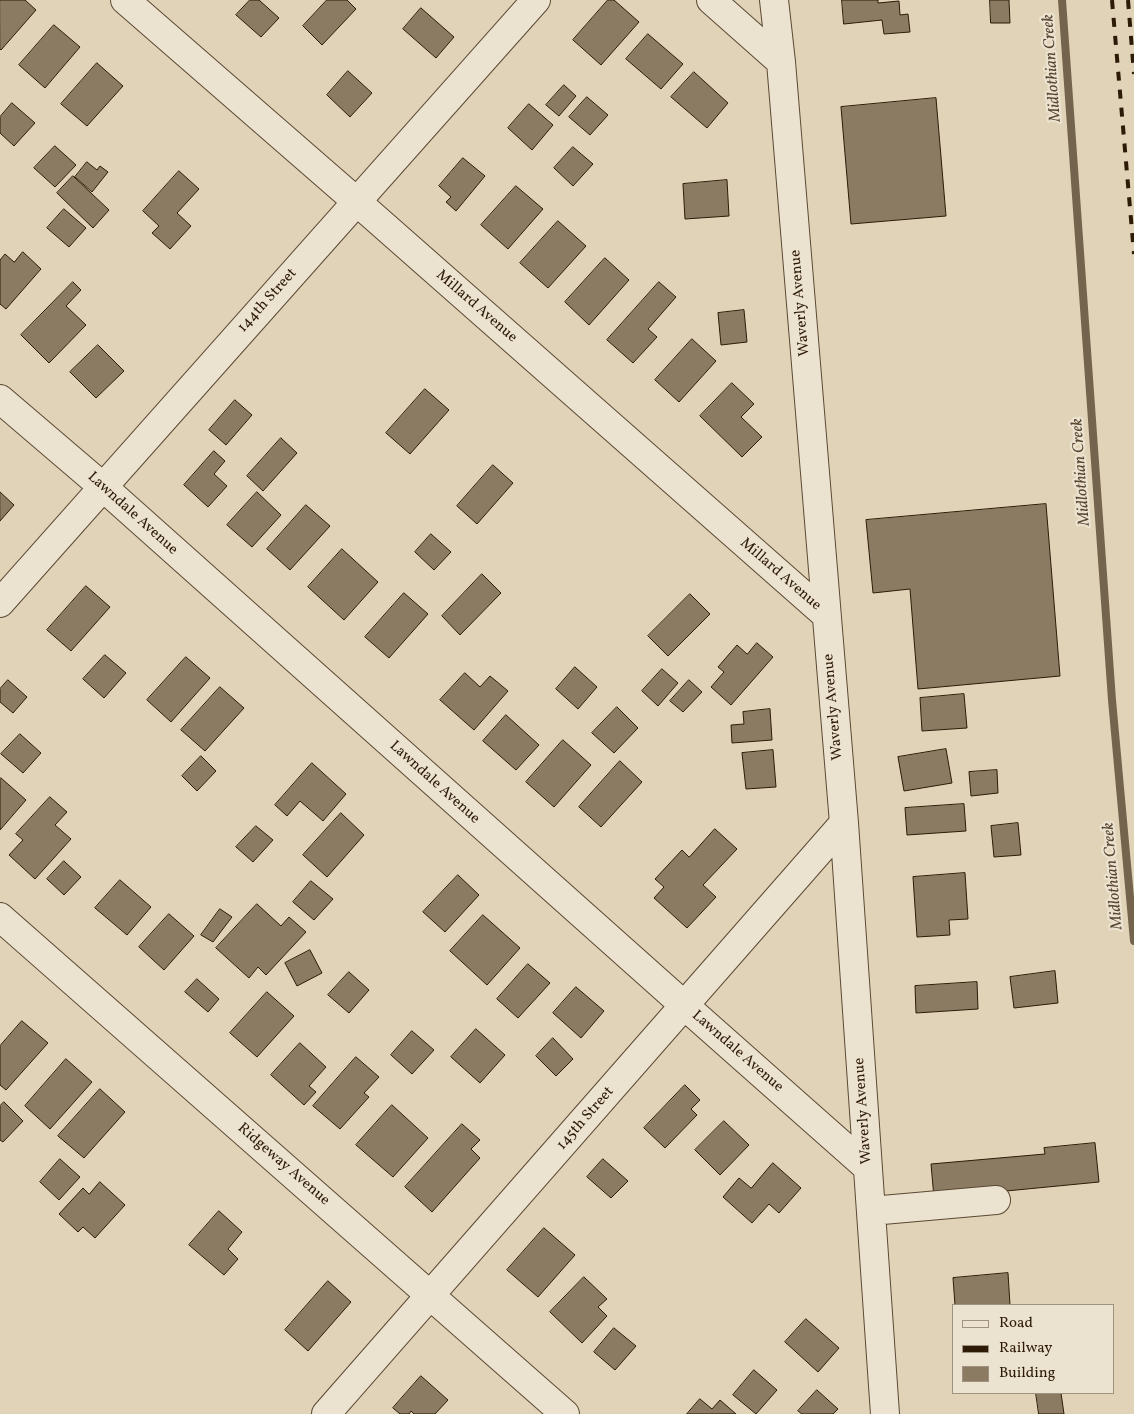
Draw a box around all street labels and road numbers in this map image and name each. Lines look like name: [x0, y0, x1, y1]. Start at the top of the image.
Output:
street label: Waverly Avenue: [787, 249, 815, 357]
street label: 144th Street: [234, 265, 302, 337]
street label: Millard Avenue: [432, 267, 520, 347]
street label: Lawndale Avenue: [83, 469, 181, 559]
street label: Millard Avenue: [736, 535, 824, 615]
street label: Waverly Avenue: [820, 653, 848, 761]
street label: Lawndale Avenue: [385, 738, 483, 828]
street label: Lawndale Avenue: [687, 1007, 787, 1097]
street label: Waverly Avenue: [851, 1057, 877, 1165]
street label: 145th Street: [554, 1084, 618, 1154]
street label: Ridgeway Avenue: [233, 1120, 333, 1210]

